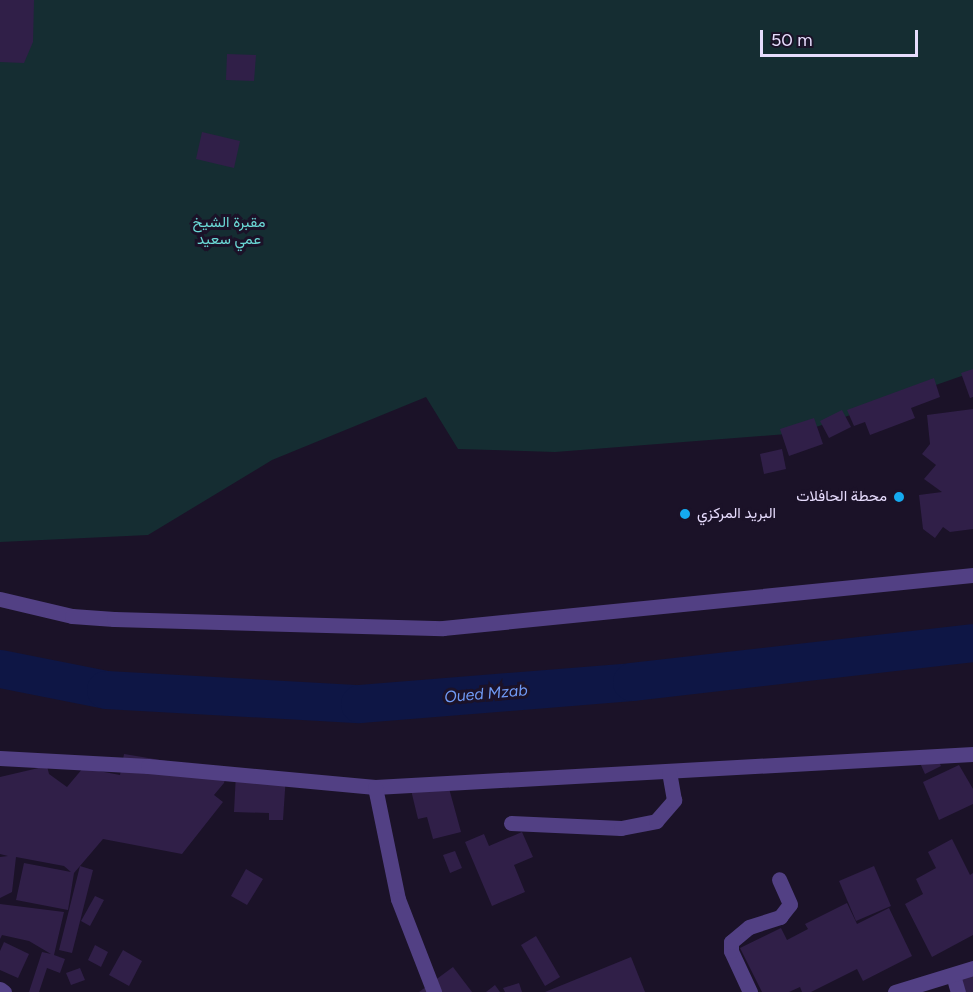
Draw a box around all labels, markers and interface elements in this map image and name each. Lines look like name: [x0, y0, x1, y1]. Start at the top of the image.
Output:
scale bar: [763, 18, 920, 56]
text: 50 m: [771, 29, 813, 51]
park label: مقبرة الشيخ عمي سعيد: [192, 213, 266, 248]
place label: محطة الحافلات: [796, 488, 887, 506]
marker: محطة الحافلات: [892, 490, 906, 504]
place label: البريد المركزي: [697, 505, 776, 523]
marker: البريد المركزي: [678, 507, 692, 521]
water label: Oued Mzab: [443, 681, 529, 707]

